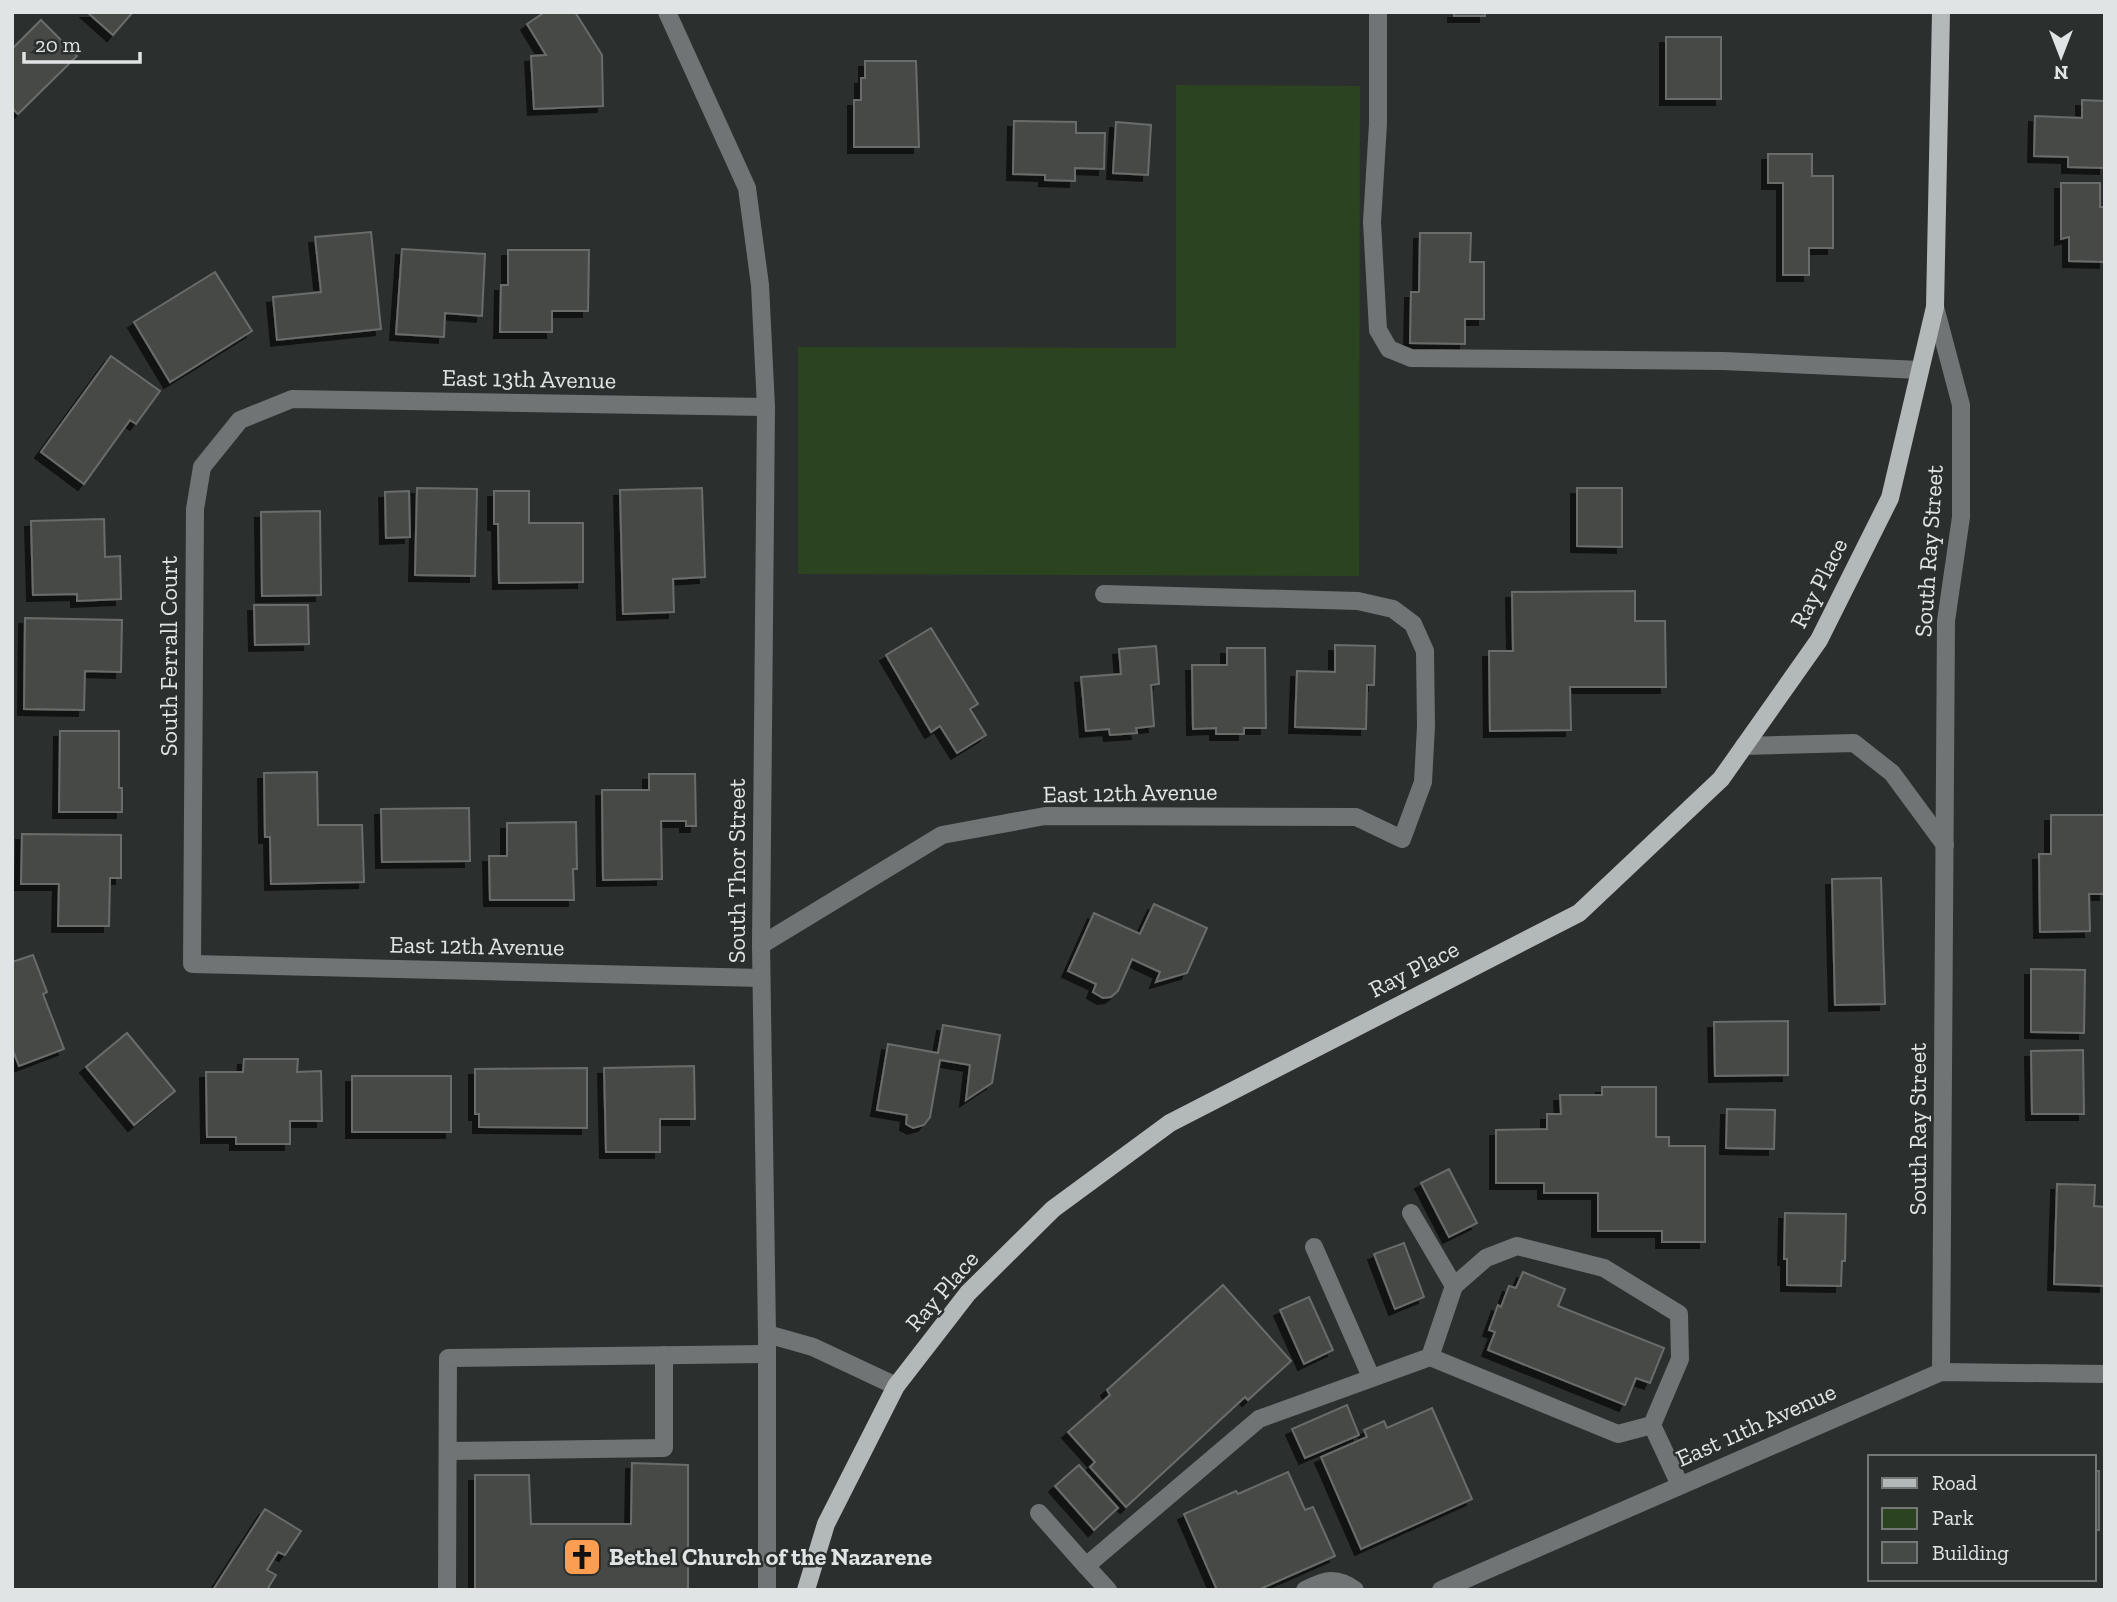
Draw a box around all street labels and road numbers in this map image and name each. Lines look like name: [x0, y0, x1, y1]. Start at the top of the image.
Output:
street label: East 13th Avenue: [442, 362, 616, 395]
street label: South Ray Street: [1908, 464, 1949, 638]
street label: Ray Place: [1784, 533, 1854, 633]
street label: South Ferrall Court: [154, 556, 183, 756]
street label: East 12th Avenue: [1042, 776, 1218, 809]
street label: South Thor Street: [722, 779, 751, 963]
street label: East 12th Avenue: [389, 929, 565, 962]
street label: Ray Place: [1364, 934, 1464, 1004]
street label: South Ray Street: [1903, 1043, 1932, 1215]
street label: Ray Place: [899, 1244, 984, 1337]
street label: East 11th Avenue: [1671, 1376, 1840, 1473]

